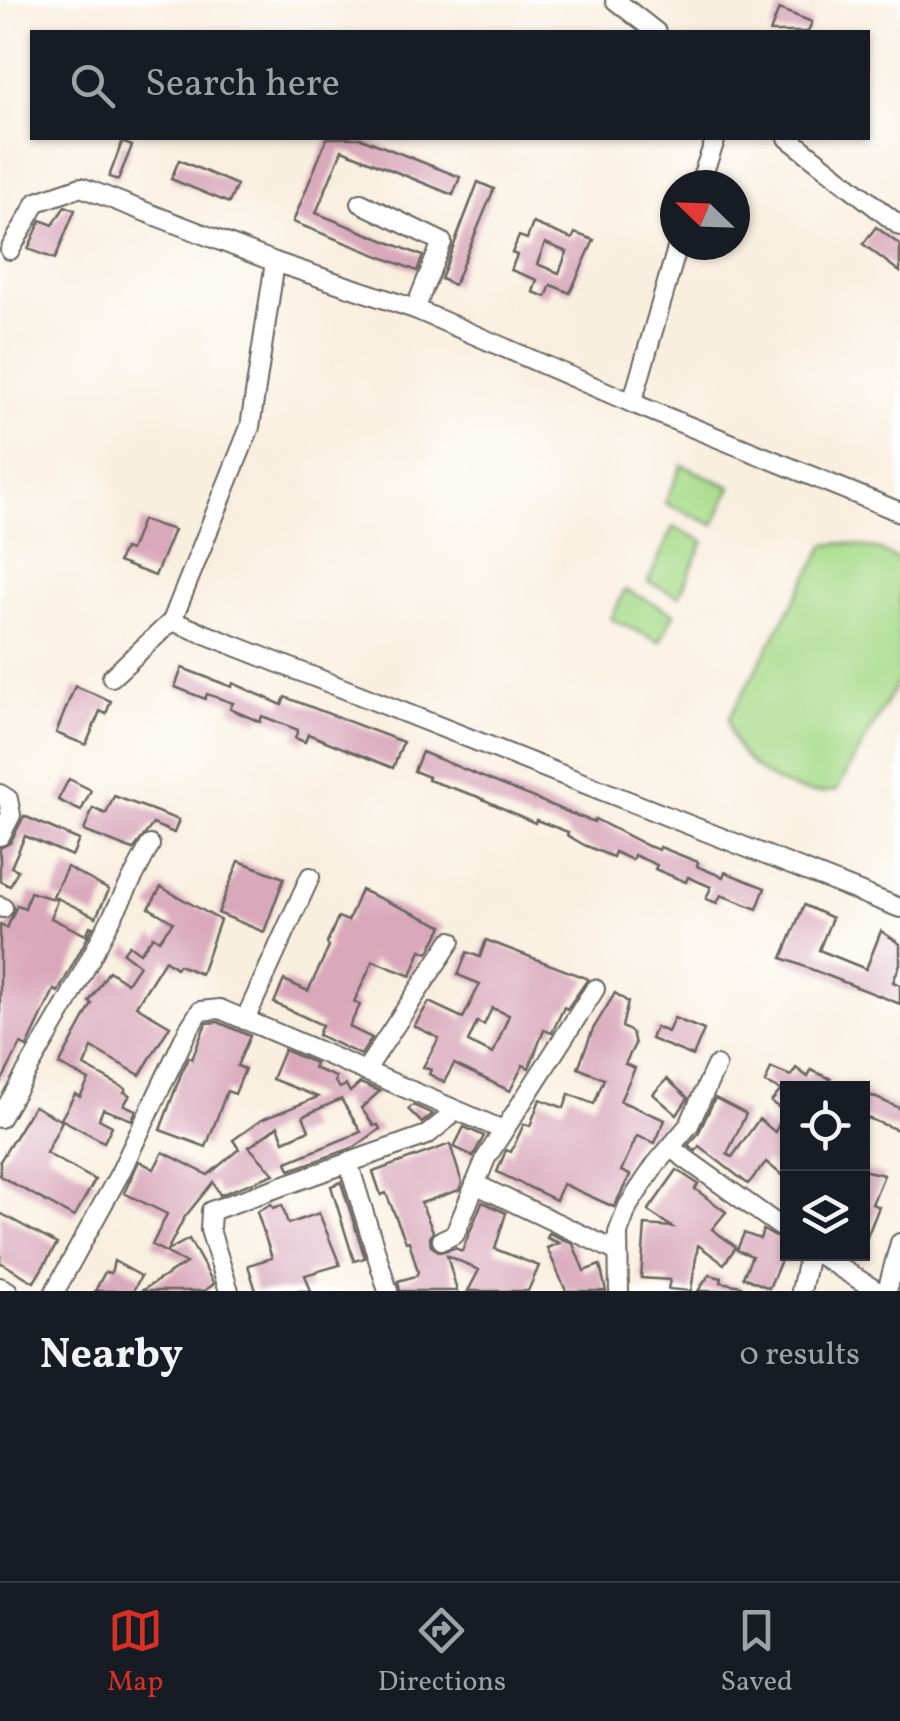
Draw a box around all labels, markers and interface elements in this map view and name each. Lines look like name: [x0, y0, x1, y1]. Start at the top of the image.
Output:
search box: [30, 30, 870, 140]
icon: search: [65, 58, 120, 113]
text: Search here: [145, 59, 340, 112]
north arrow: [660, 170, 750, 260]
map controls: [780, 1081, 870, 1261]
button: locate: [780, 1081, 870, 1171]
button: layers: [780, 1171, 870, 1261]
text: Nearby: [40, 1327, 183, 1386]
text: 0 results: [740, 1334, 860, 1378]
tab: Map: [107, 1603, 163, 1702]
tab: Directions: [378, 1603, 506, 1702]
tab: Saved: [721, 1603, 793, 1702]

